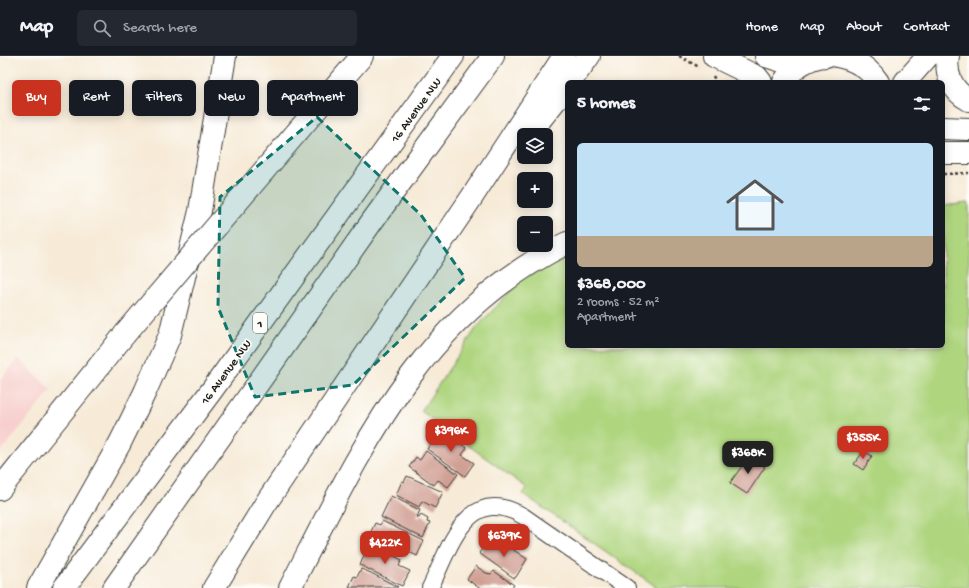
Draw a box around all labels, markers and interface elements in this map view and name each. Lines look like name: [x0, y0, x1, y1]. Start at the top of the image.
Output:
search box: [77, 10, 357, 46]
text: Map: [20, 16, 53, 39]
icon: search: [91, 17, 113, 39]
text: Search here: [123, 19, 197, 37]
text: Home: [746, 19, 778, 36]
text: Map: [800, 19, 824, 36]
text: About: [846, 19, 882, 36]
text: Contact: [904, 19, 949, 36]
street label: 16 Avenue NW: [388, 75, 446, 147]
chip: Buy: [12, 80, 61, 116]
chip: Rent: [69, 80, 124, 116]
chip: Filters: [132, 80, 196, 116]
chip: New: [204, 80, 259, 116]
chip: Apartment: [267, 80, 358, 116]
icon: filters: [911, 93, 933, 115]
text: 5 homes: [577, 94, 635, 114]
map controls: [517, 128, 553, 252]
button: layers: [517, 128, 553, 164]
icon: home: [719, 169, 791, 241]
button: +: [517, 172, 553, 208]
button: −: [517, 216, 553, 252]
text: $368,000: [577, 275, 646, 295]
text: 2 rooms · 52 m²: [577, 295, 659, 310]
text: Apartment: [577, 310, 636, 325]
road number: 1: [253, 313, 267, 333]
street label: 16 Avenue NW: [198, 337, 256, 409]
pin: $396K: [423, 419, 479, 453]
text: $396K: [435, 424, 467, 439]
pin: $355K: [835, 426, 891, 460]
text: $355K: [846, 431, 880, 446]
pin: $368K: [720, 441, 776, 475]
text: $368K: [731, 446, 765, 461]
pin: $639K: [476, 524, 532, 558]
text: $639K: [488, 529, 520, 544]
pin: $422K: [357, 531, 413, 565]
text: $422K: [369, 536, 401, 551]

